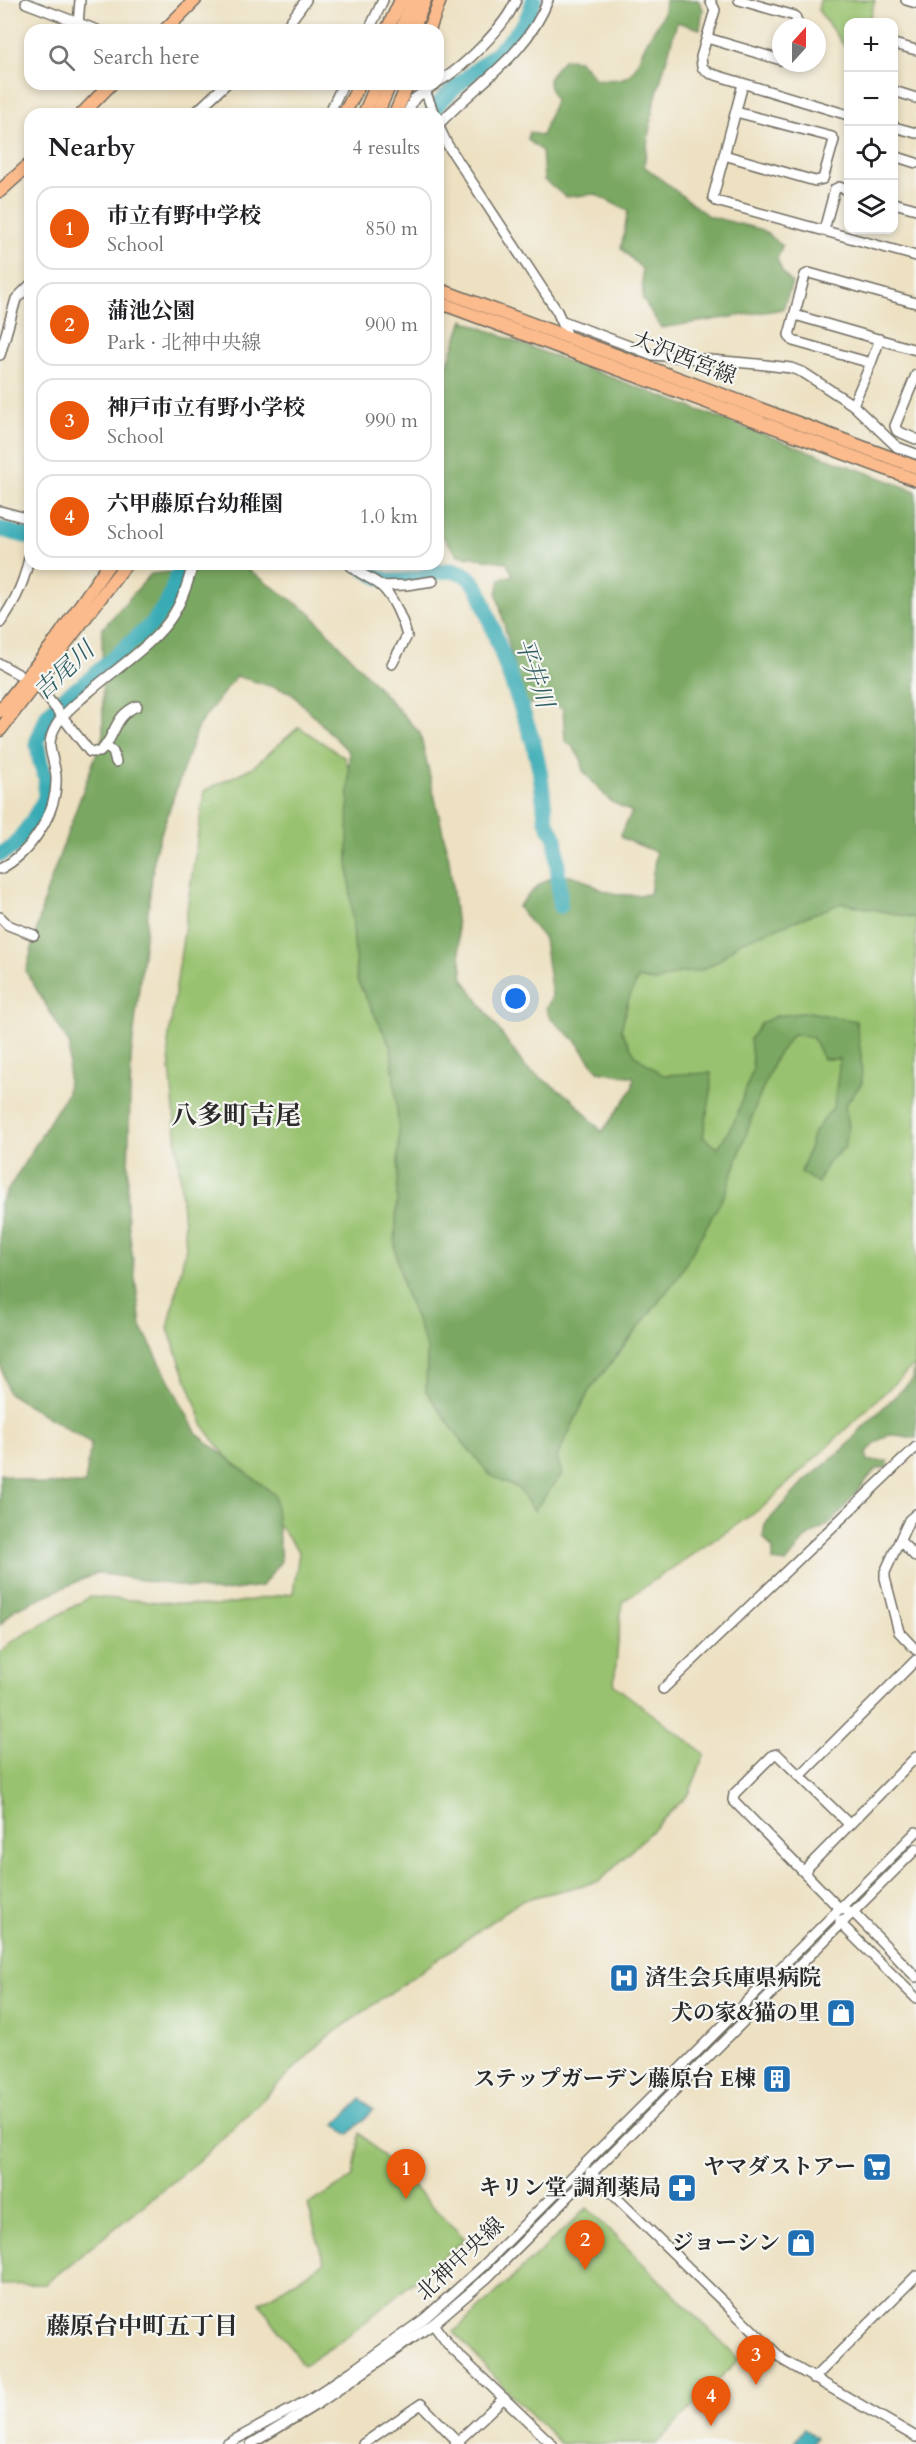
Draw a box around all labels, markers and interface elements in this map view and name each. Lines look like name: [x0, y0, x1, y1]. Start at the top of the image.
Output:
north arrow: [772, 18, 826, 72]
map controls: [844, 18, 898, 234]
button: +: [844, 18, 898, 72]
search box: [24, 24, 444, 90]
icon: search: [45, 41, 78, 74]
text: Search here: [93, 42, 200, 72]
button: −: [844, 72, 898, 126]
button: locate: [844, 126, 898, 180]
text: Nearby: [48, 130, 136, 165]
text: 4 results: [352, 134, 420, 161]
button: layers: [844, 180, 898, 234]
text: 市立有野中学校: [107, 201, 261, 231]
text: 1: [64, 215, 75, 242]
text: 850 m: [365, 215, 418, 242]
text: School: [107, 231, 164, 258]
text: 蒲池公園: [107, 296, 195, 326]
text: 2: [64, 311, 75, 338]
text: 900 m: [365, 311, 418, 338]
street label: 大沢西宮線: [627, 324, 741, 392]
text: Park · 北神中央線: [107, 329, 261, 356]
text: 神戸市立有野小学校: [107, 393, 305, 423]
text: 3: [64, 407, 75, 434]
text: 990 m: [365, 407, 418, 434]
text: School: [107, 423, 164, 450]
text: 六甲藤原台幼稚園: [107, 489, 283, 519]
text: 4: [64, 503, 75, 530]
text: 1.0 km: [359, 503, 418, 530]
text: School: [107, 519, 164, 546]
water label: 吉尾川: [26, 632, 104, 708]
water label: 平井川: [507, 634, 562, 715]
your location: [501, 984, 530, 1013]
district label: 八多町吉尾: [171, 1098, 301, 1133]
hospital icon: 済生会兵庫県病院: [608, 1962, 640, 1994]
place label: 済生会兵庫県病院: [645, 1963, 821, 1993]
shop icon: 犬の家&猫の里: [825, 1997, 857, 2029]
place label: 犬の家&猫の里: [671, 1998, 820, 2028]
building icon: ステップガーデン藤原台 E棟: [761, 2063, 793, 2095]
place label: ステップガーデン藤原台 E棟: [473, 2064, 756, 2094]
pin: 1: [386, 2150, 426, 2199]
supermarket icon: ヤマダストアー: [861, 2151, 893, 2183]
place label: ヤマダストアー: [703, 2152, 856, 2182]
pharmacy icon: キリン堂 調剤薬局: [666, 2172, 698, 2204]
place label: キリン堂 調剤薬局: [479, 2173, 661, 2203]
street label: 北神中央線: [410, 2211, 510, 2307]
pin: 2: [566, 2220, 604, 2270]
shop icon: ジョーシン: [785, 2227, 817, 2259]
place label: ジョーシン: [671, 2228, 780, 2258]
district label: 藤原台中町五丁目: [46, 2310, 238, 2343]
pin: 3: [736, 2336, 776, 2385]
pin: 4: [692, 2376, 730, 2426]

